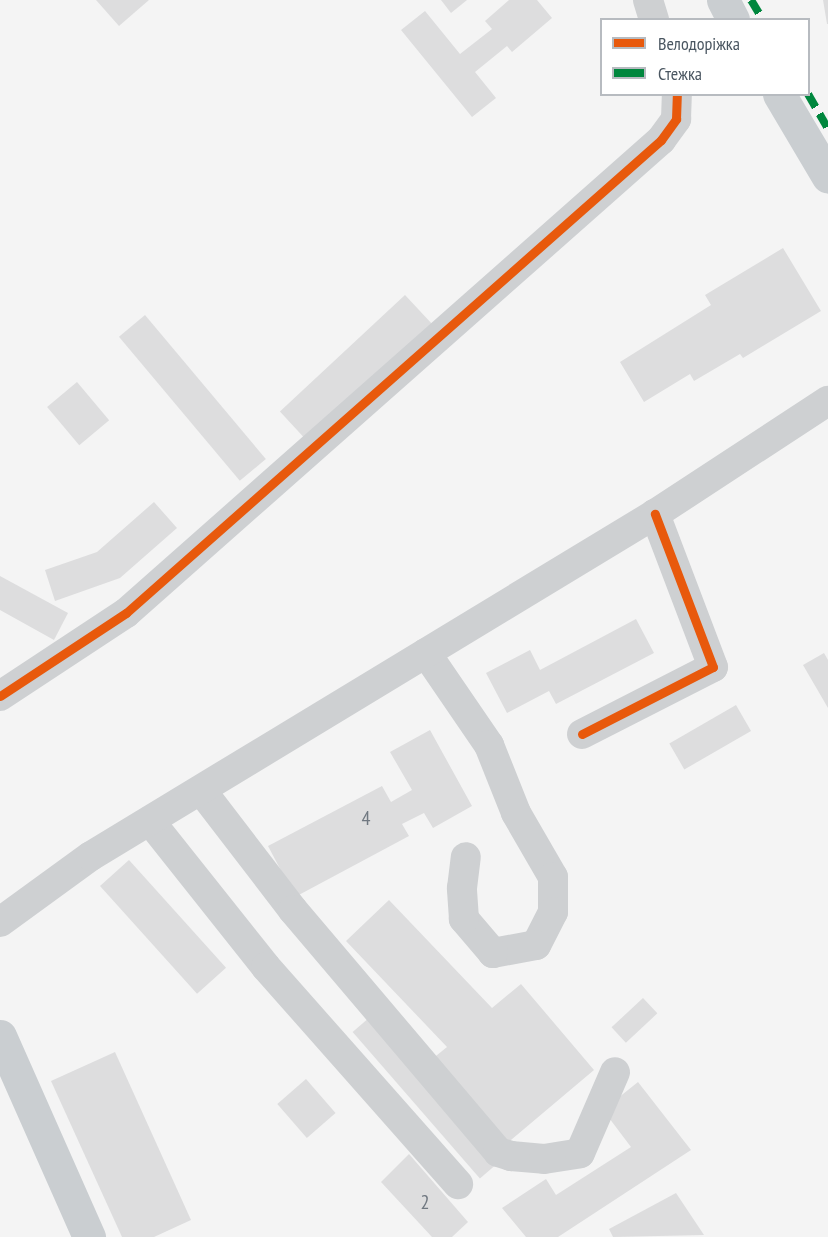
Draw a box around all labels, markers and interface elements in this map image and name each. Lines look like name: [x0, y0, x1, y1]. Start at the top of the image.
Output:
legend: [600, 18, 810, 96]
text: Велодоріжка: [658, 32, 740, 55]
text: Стежка: [658, 62, 702, 85]
house number: 4: [362, 806, 370, 830]
house number: 2: [421, 1190, 429, 1214]

